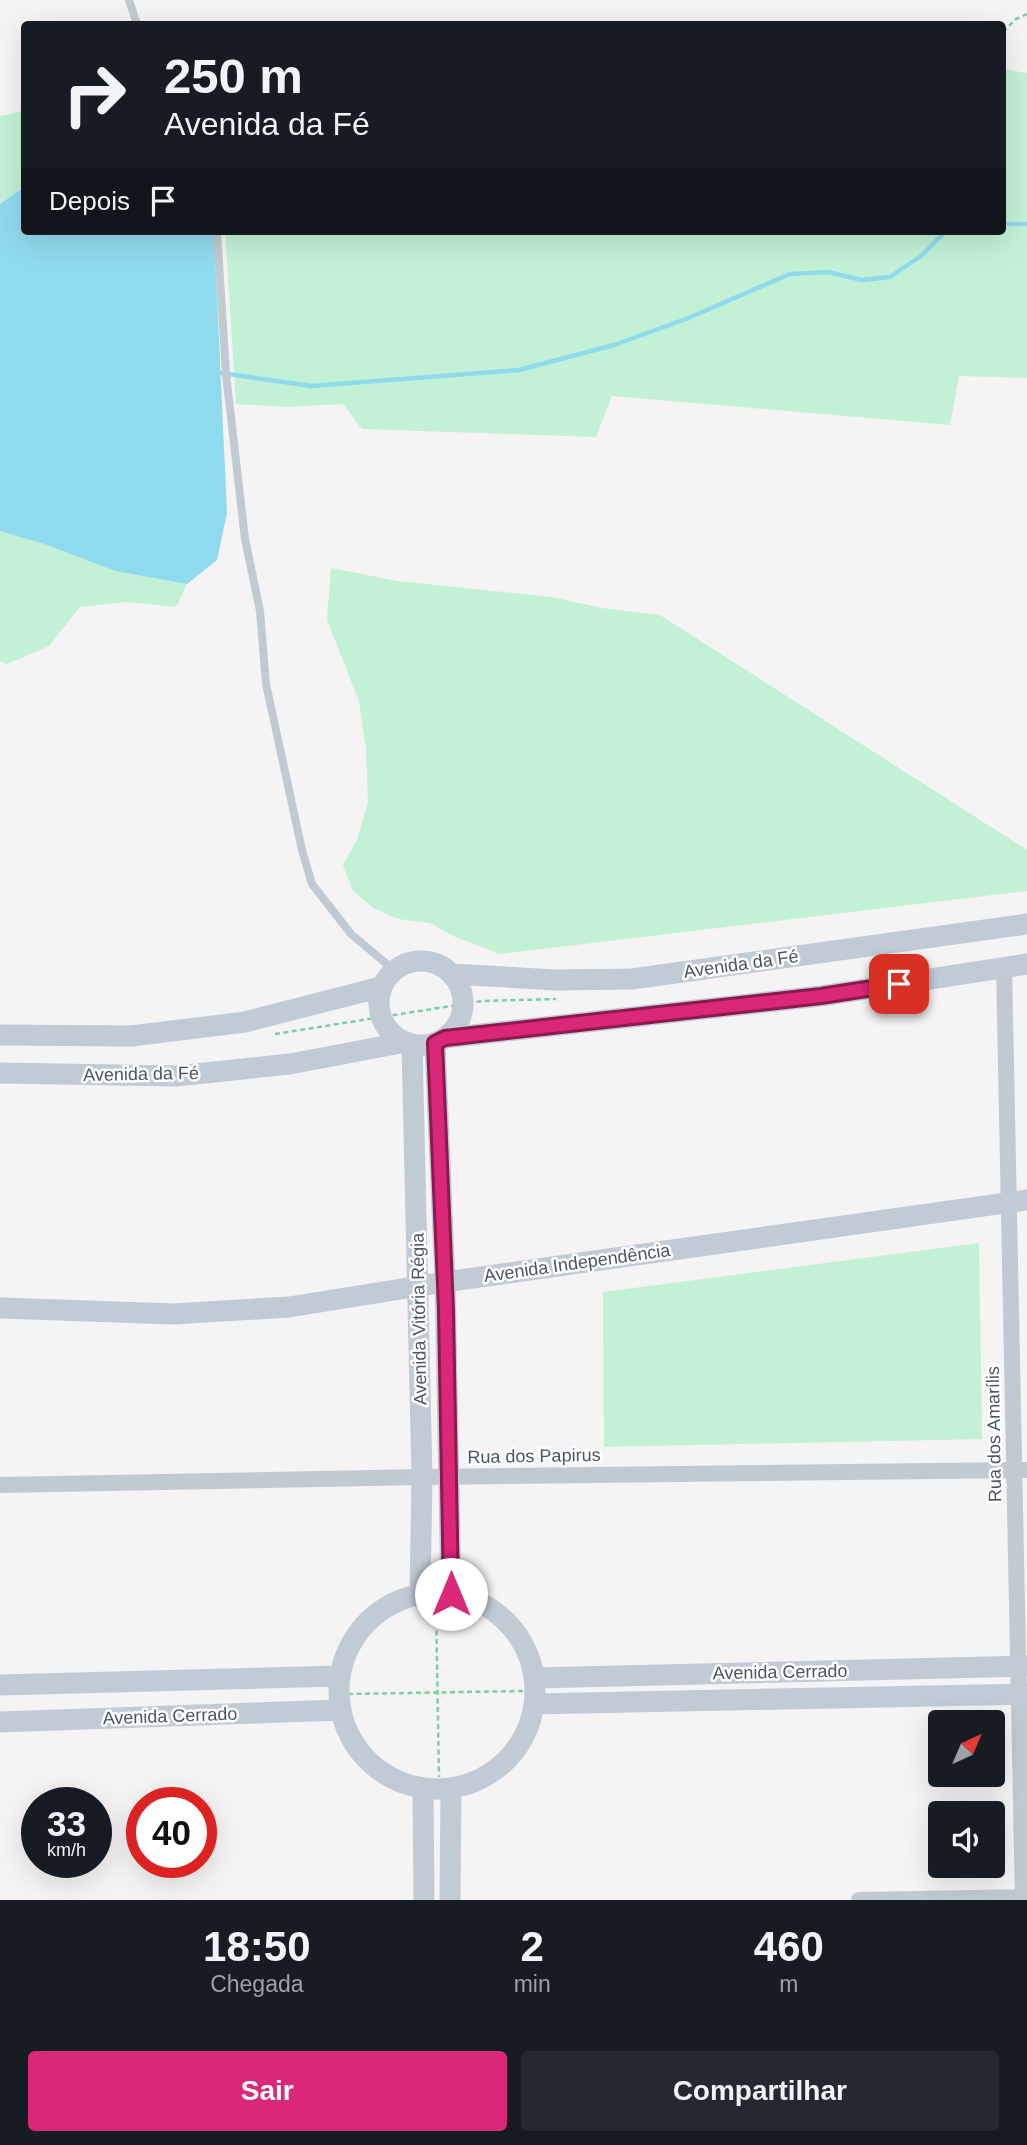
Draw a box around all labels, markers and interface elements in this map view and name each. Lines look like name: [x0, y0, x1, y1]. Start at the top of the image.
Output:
icon: right: [49, 49, 140, 140]
text: 250 m: [164, 49, 303, 103]
text: Avenida da Fé: [164, 106, 370, 142]
icon: arrive: [144, 182, 182, 220]
text: Depois: [49, 186, 130, 216]
street label: Avenida da Fé: [682, 946, 800, 982]
pin: [869, 954, 929, 1014]
icon: arrive: [880, 965, 918, 1003]
street label: Avenida da Fé: [83, 1063, 199, 1085]
street label: Avenida Vitória Régia: [407, 1232, 431, 1405]
street label: Avenida Independência: [483, 1240, 672, 1286]
street label: Rua dos Amarílis: [983, 1366, 1005, 1502]
street label: Rua dos Papirus: [467, 1445, 601, 1467]
position arrow: [414, 1557, 488, 1631]
street label: Avenida Cerrado: [712, 1661, 848, 1683]
street label: Avenida Cerrado: [102, 1704, 238, 1728]
north arrow: [928, 1710, 1004, 1787]
map controls: [928, 1710, 1005, 1878]
speed limit sign: 40: [126, 1787, 217, 1878]
button: sound: [928, 1801, 1005, 1878]
text: 33: [47, 1804, 86, 1843]
text: km/h: [47, 1840, 86, 1860]
text: 18:50: [203, 1923, 311, 1970]
text: 2: [520, 1923, 544, 1970]
text: 460: [754, 1923, 824, 1970]
text: Chegada: [210, 1971, 304, 1997]
text: min: [514, 1971, 551, 1997]
text: m: [779, 1971, 798, 1997]
button: Sair: [28, 2051, 507, 2131]
button: Compartilhar: [521, 2051, 999, 2131]

